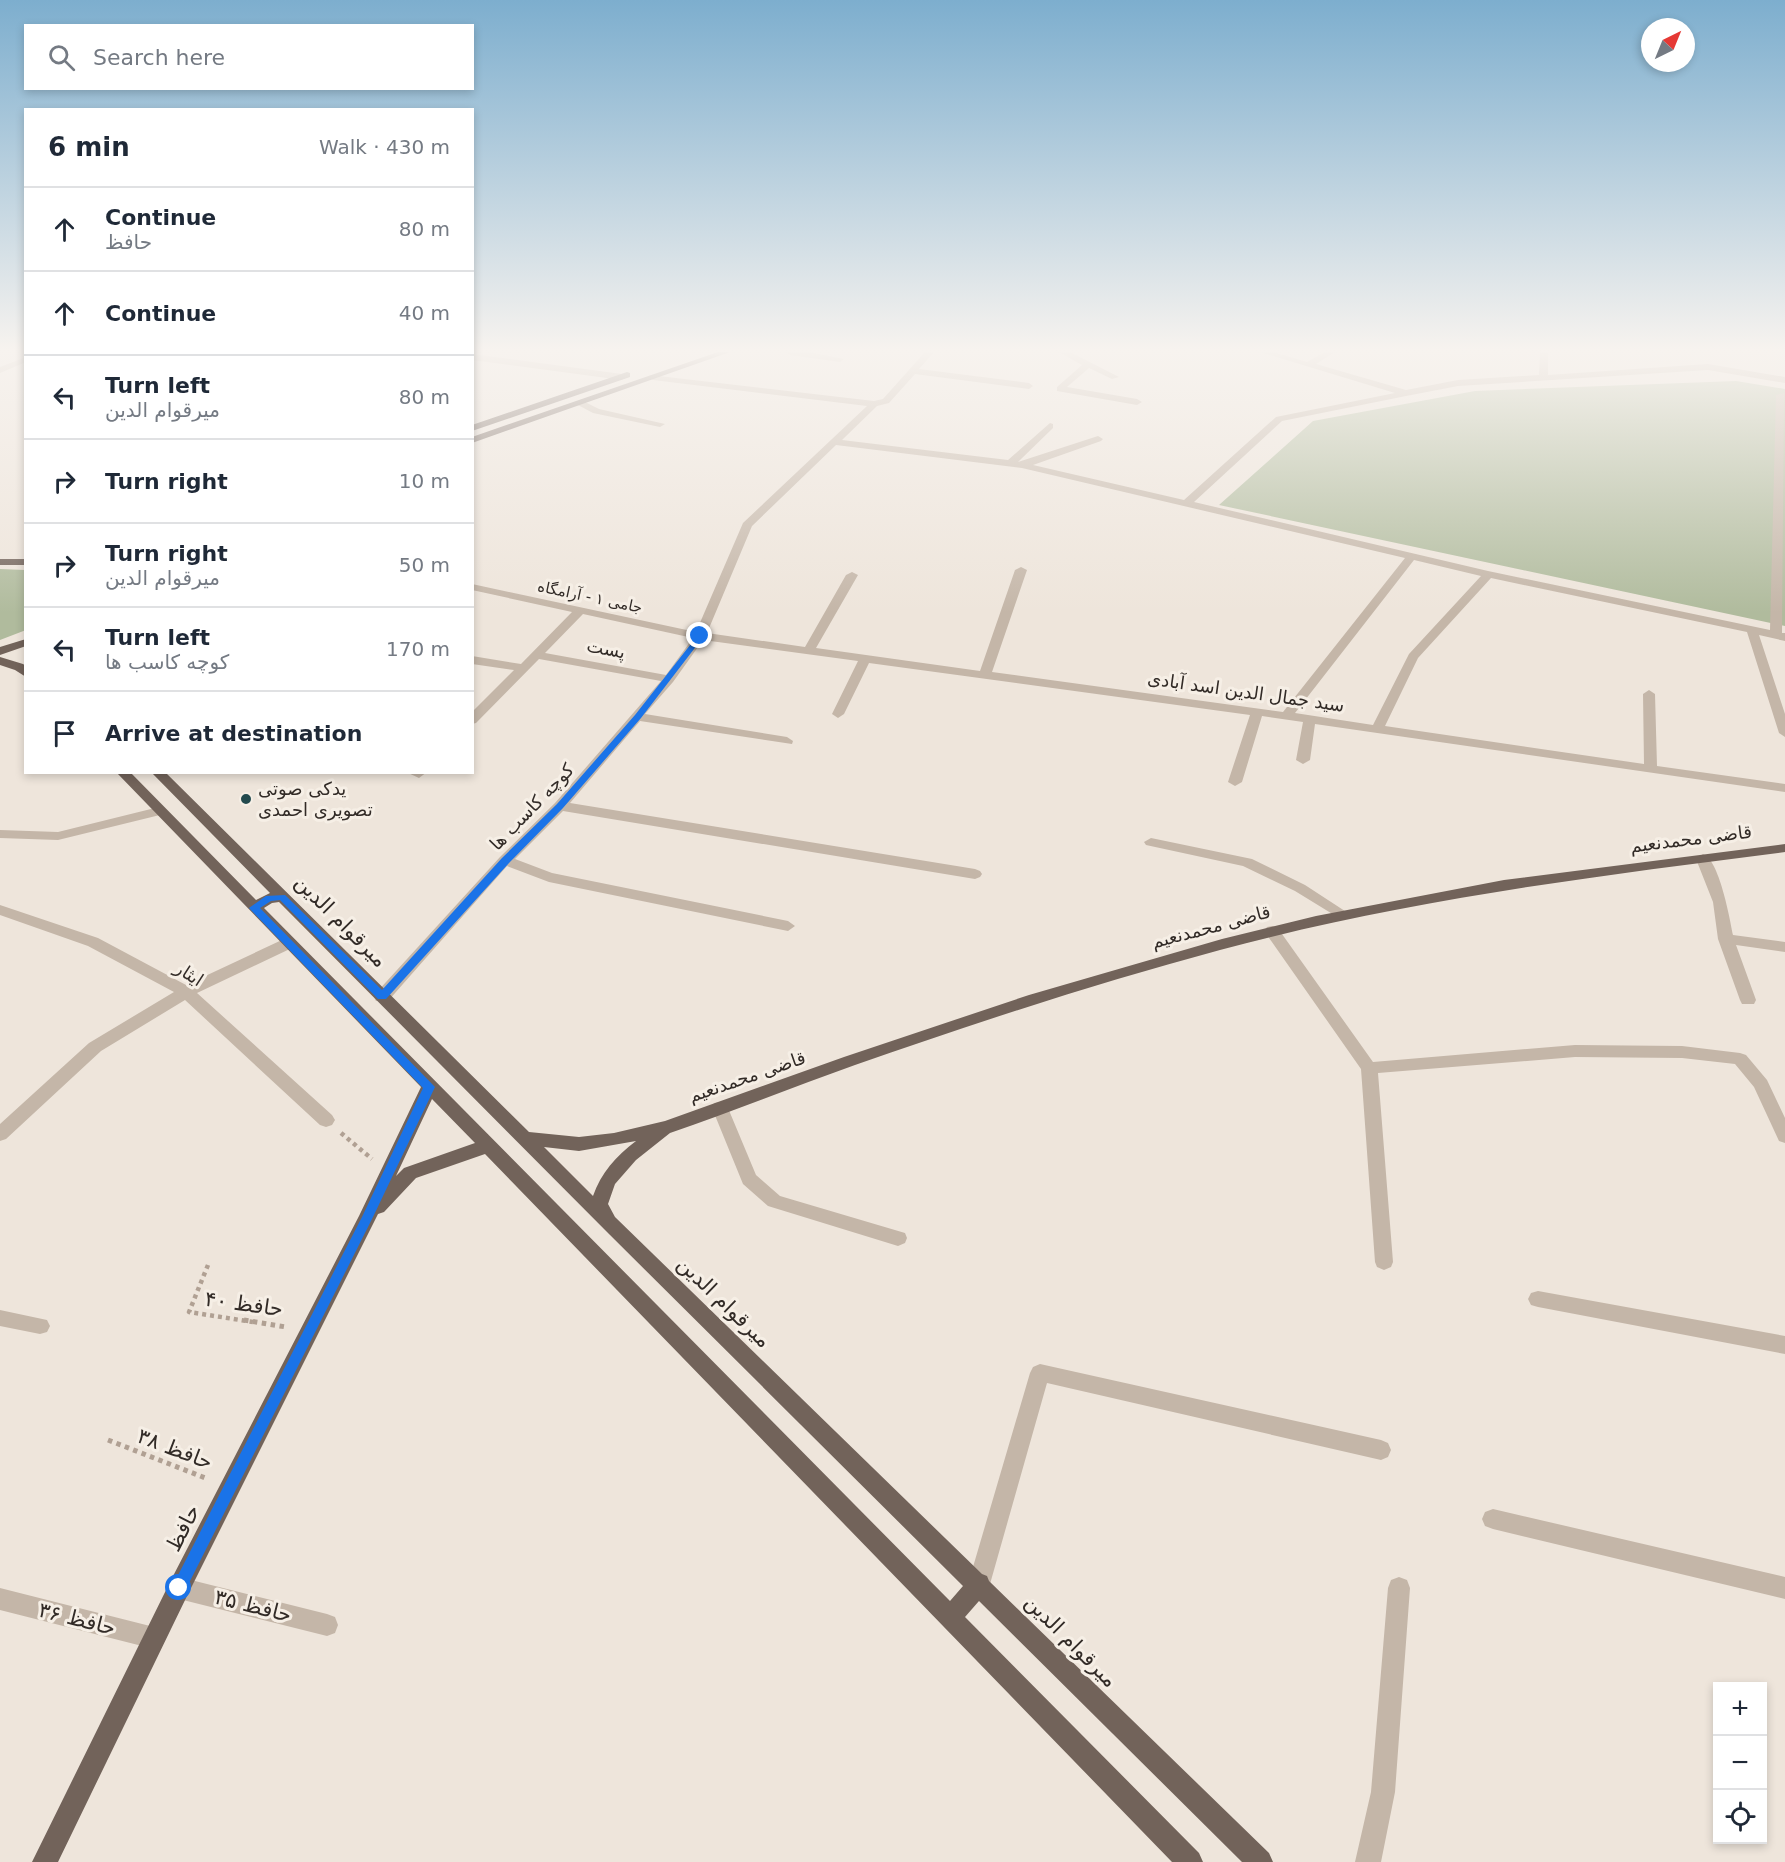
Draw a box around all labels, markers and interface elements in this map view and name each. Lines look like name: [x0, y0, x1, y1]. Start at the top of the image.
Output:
north arrow: [1641, 18, 1695, 72]
search box: [24, 24, 474, 90]
icon: search: [45, 41, 78, 74]
text: Search here: [93, 45, 225, 70]
text: 6 min: [48, 132, 130, 162]
text: Walk · 430 m: [319, 135, 450, 159]
text: Continue: [105, 205, 216, 230]
icon: ahead: [48, 213, 81, 246]
text: 80 m: [399, 217, 450, 241]
text: حافظ: [105, 230, 152, 254]
icon: ahead: [48, 297, 81, 330]
text: Continue: [105, 301, 216, 326]
text: 40 m: [399, 301, 450, 325]
text: Turn left: [105, 373, 210, 398]
icon: left: [48, 381, 81, 414]
text: 80 m: [399, 385, 450, 409]
text: میرقوام الدین: [105, 398, 220, 422]
icon: right: [48, 465, 81, 498]
text: Turn right: [105, 469, 228, 494]
text: 10 m: [399, 469, 450, 493]
text: Turn right: [105, 541, 228, 566]
icon: right: [48, 549, 81, 582]
text: 50 m: [399, 553, 450, 577]
text: میرقوام الدین: [105, 566, 220, 590]
street label: جامی ۱ - آرامگاه: [536, 577, 644, 617]
route end: [686, 622, 712, 648]
text: Turn left: [105, 625, 210, 650]
icon: left: [48, 633, 81, 666]
street label: پست: [585, 635, 627, 663]
text: 170 m: [386, 637, 450, 661]
text: کوچه کاسب ها: [105, 650, 229, 674]
street label: سید جمال الدین اسد آبادی: [1146, 666, 1346, 717]
icon: arrive: [48, 717, 81, 750]
text: Arrive at destination: [105, 721, 362, 746]
street label: کوچه کاسب ها: [485, 759, 579, 855]
place label: یدکی صوتی تصویری احمدی: [258, 778, 373, 821]
marker: یدکی صوتی تصویری احمدی: [239, 792, 253, 806]
street label: قاضی محمدنعیم: [1629, 821, 1753, 857]
street label: میرقوام الدین: [290, 870, 392, 972]
street label: قاضی محمدنعیم: [1149, 901, 1273, 953]
street label: ایثار: [170, 956, 207, 990]
street label: قاضی محمدنعیم: [686, 1047, 808, 1107]
street label: میرقوام الدین: [672, 1251, 776, 1353]
street label: حافظ ۴۰: [203, 1287, 285, 1321]
street label: حافظ ۳۸: [134, 1424, 216, 1474]
street label: حافظ: [161, 1501, 205, 1555]
route start: [165, 1574, 191, 1600]
street label: حافظ ۳۵: [212, 1585, 294, 1627]
street label: میرقوام الدین: [1020, 1590, 1122, 1692]
street label: حافظ ۳۶: [36, 1598, 118, 1640]
map controls: [1713, 1682, 1767, 1844]
button: +: [1713, 1682, 1767, 1736]
button: −: [1713, 1736, 1767, 1790]
button: locate: [1713, 1790, 1767, 1844]

